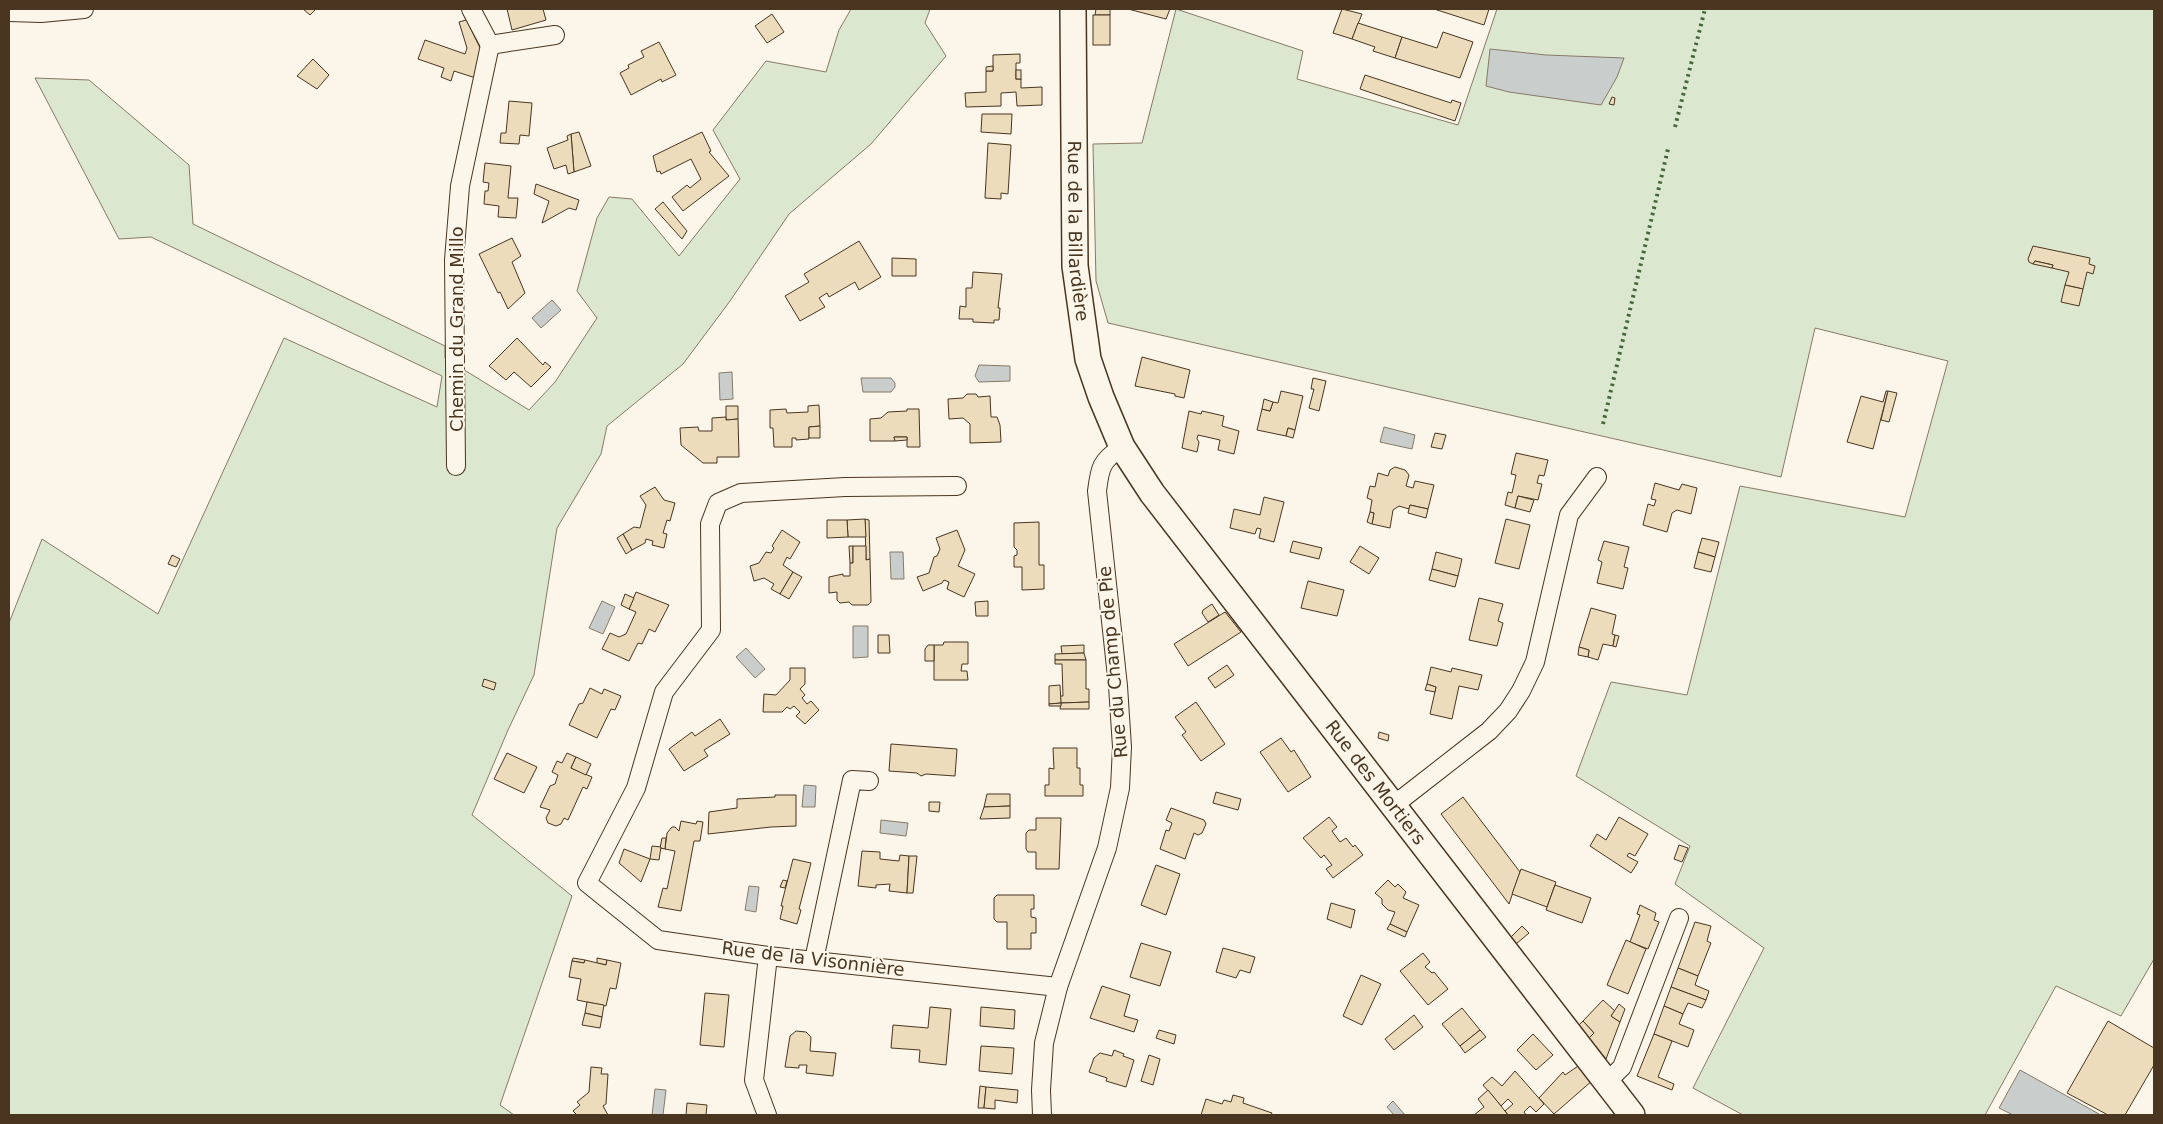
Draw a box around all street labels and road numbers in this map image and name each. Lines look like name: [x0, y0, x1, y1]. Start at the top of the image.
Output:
street label: Rue de la Billardière: [1064, 140, 1094, 322]
street label: Chemin du Grand Millo: [446, 226, 467, 432]
street label: Rue du Champ de Pie: [1094, 565, 1131, 759]
street label: Rue des Mortiers: [1321, 716, 1430, 849]
street label: Rue de la Visonnière: [720, 937, 906, 980]

